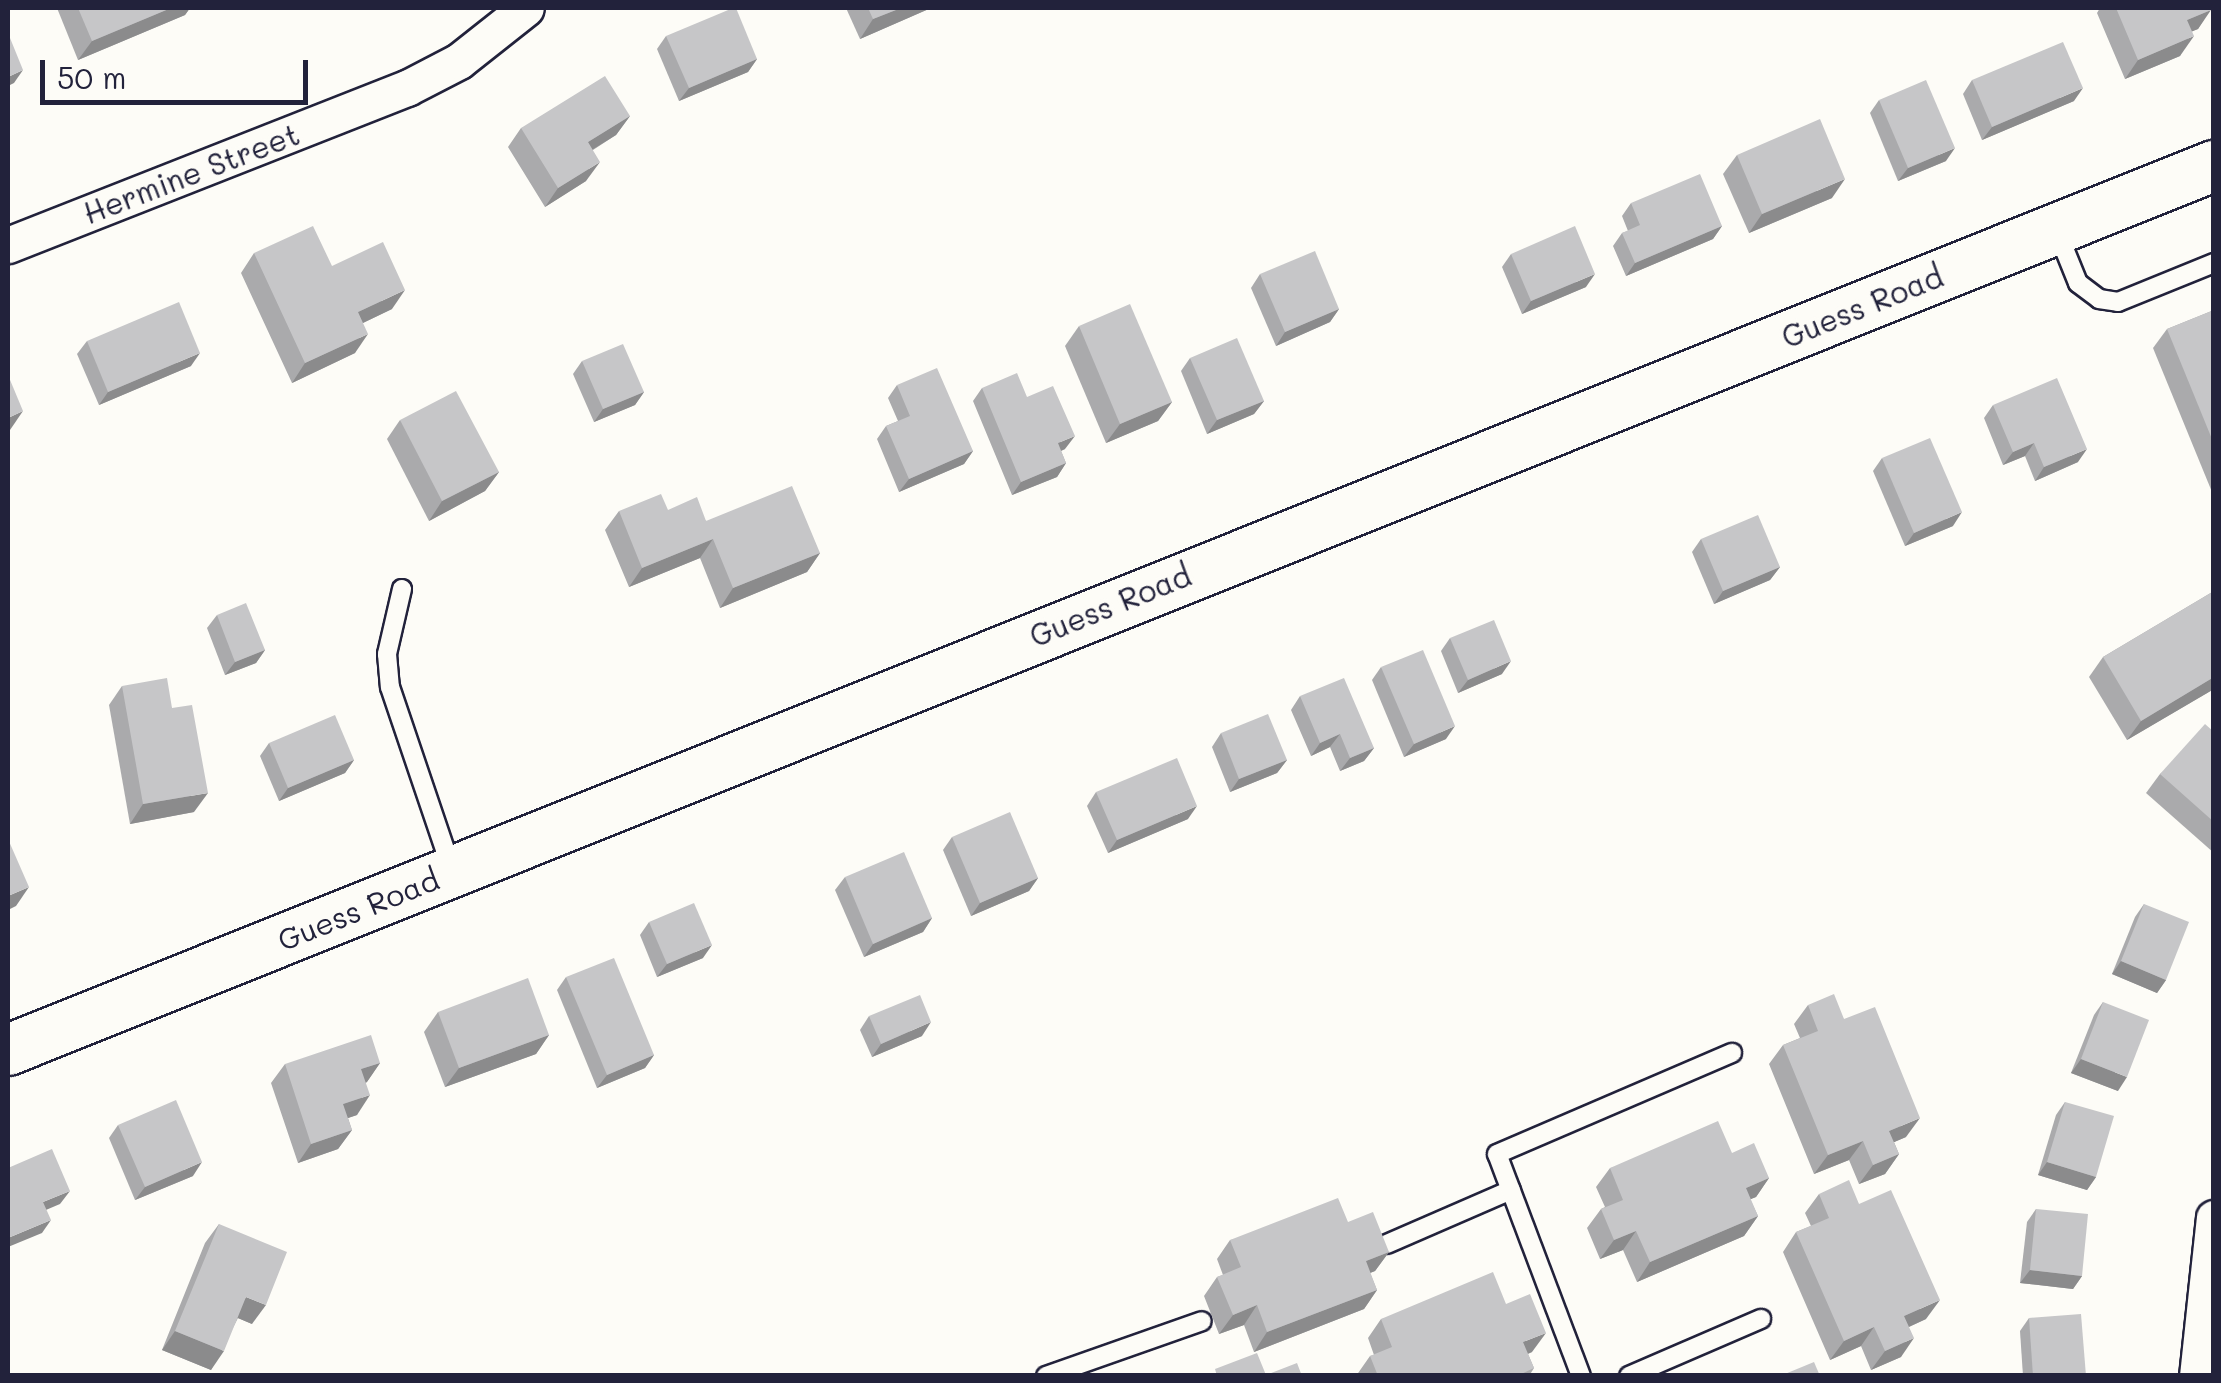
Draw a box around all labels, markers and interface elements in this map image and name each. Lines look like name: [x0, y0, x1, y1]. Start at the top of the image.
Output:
scale bar: [45, 40, 312, 102]
text: 50 m: [57, 57, 127, 97]
street label: Hermine Street: [78, 115, 304, 231]
street label: Guess Road: [1776, 257, 1948, 355]
street label: Guess Road: [1024, 556, 1196, 654]
street label: Guess Road: [272, 860, 444, 958]

